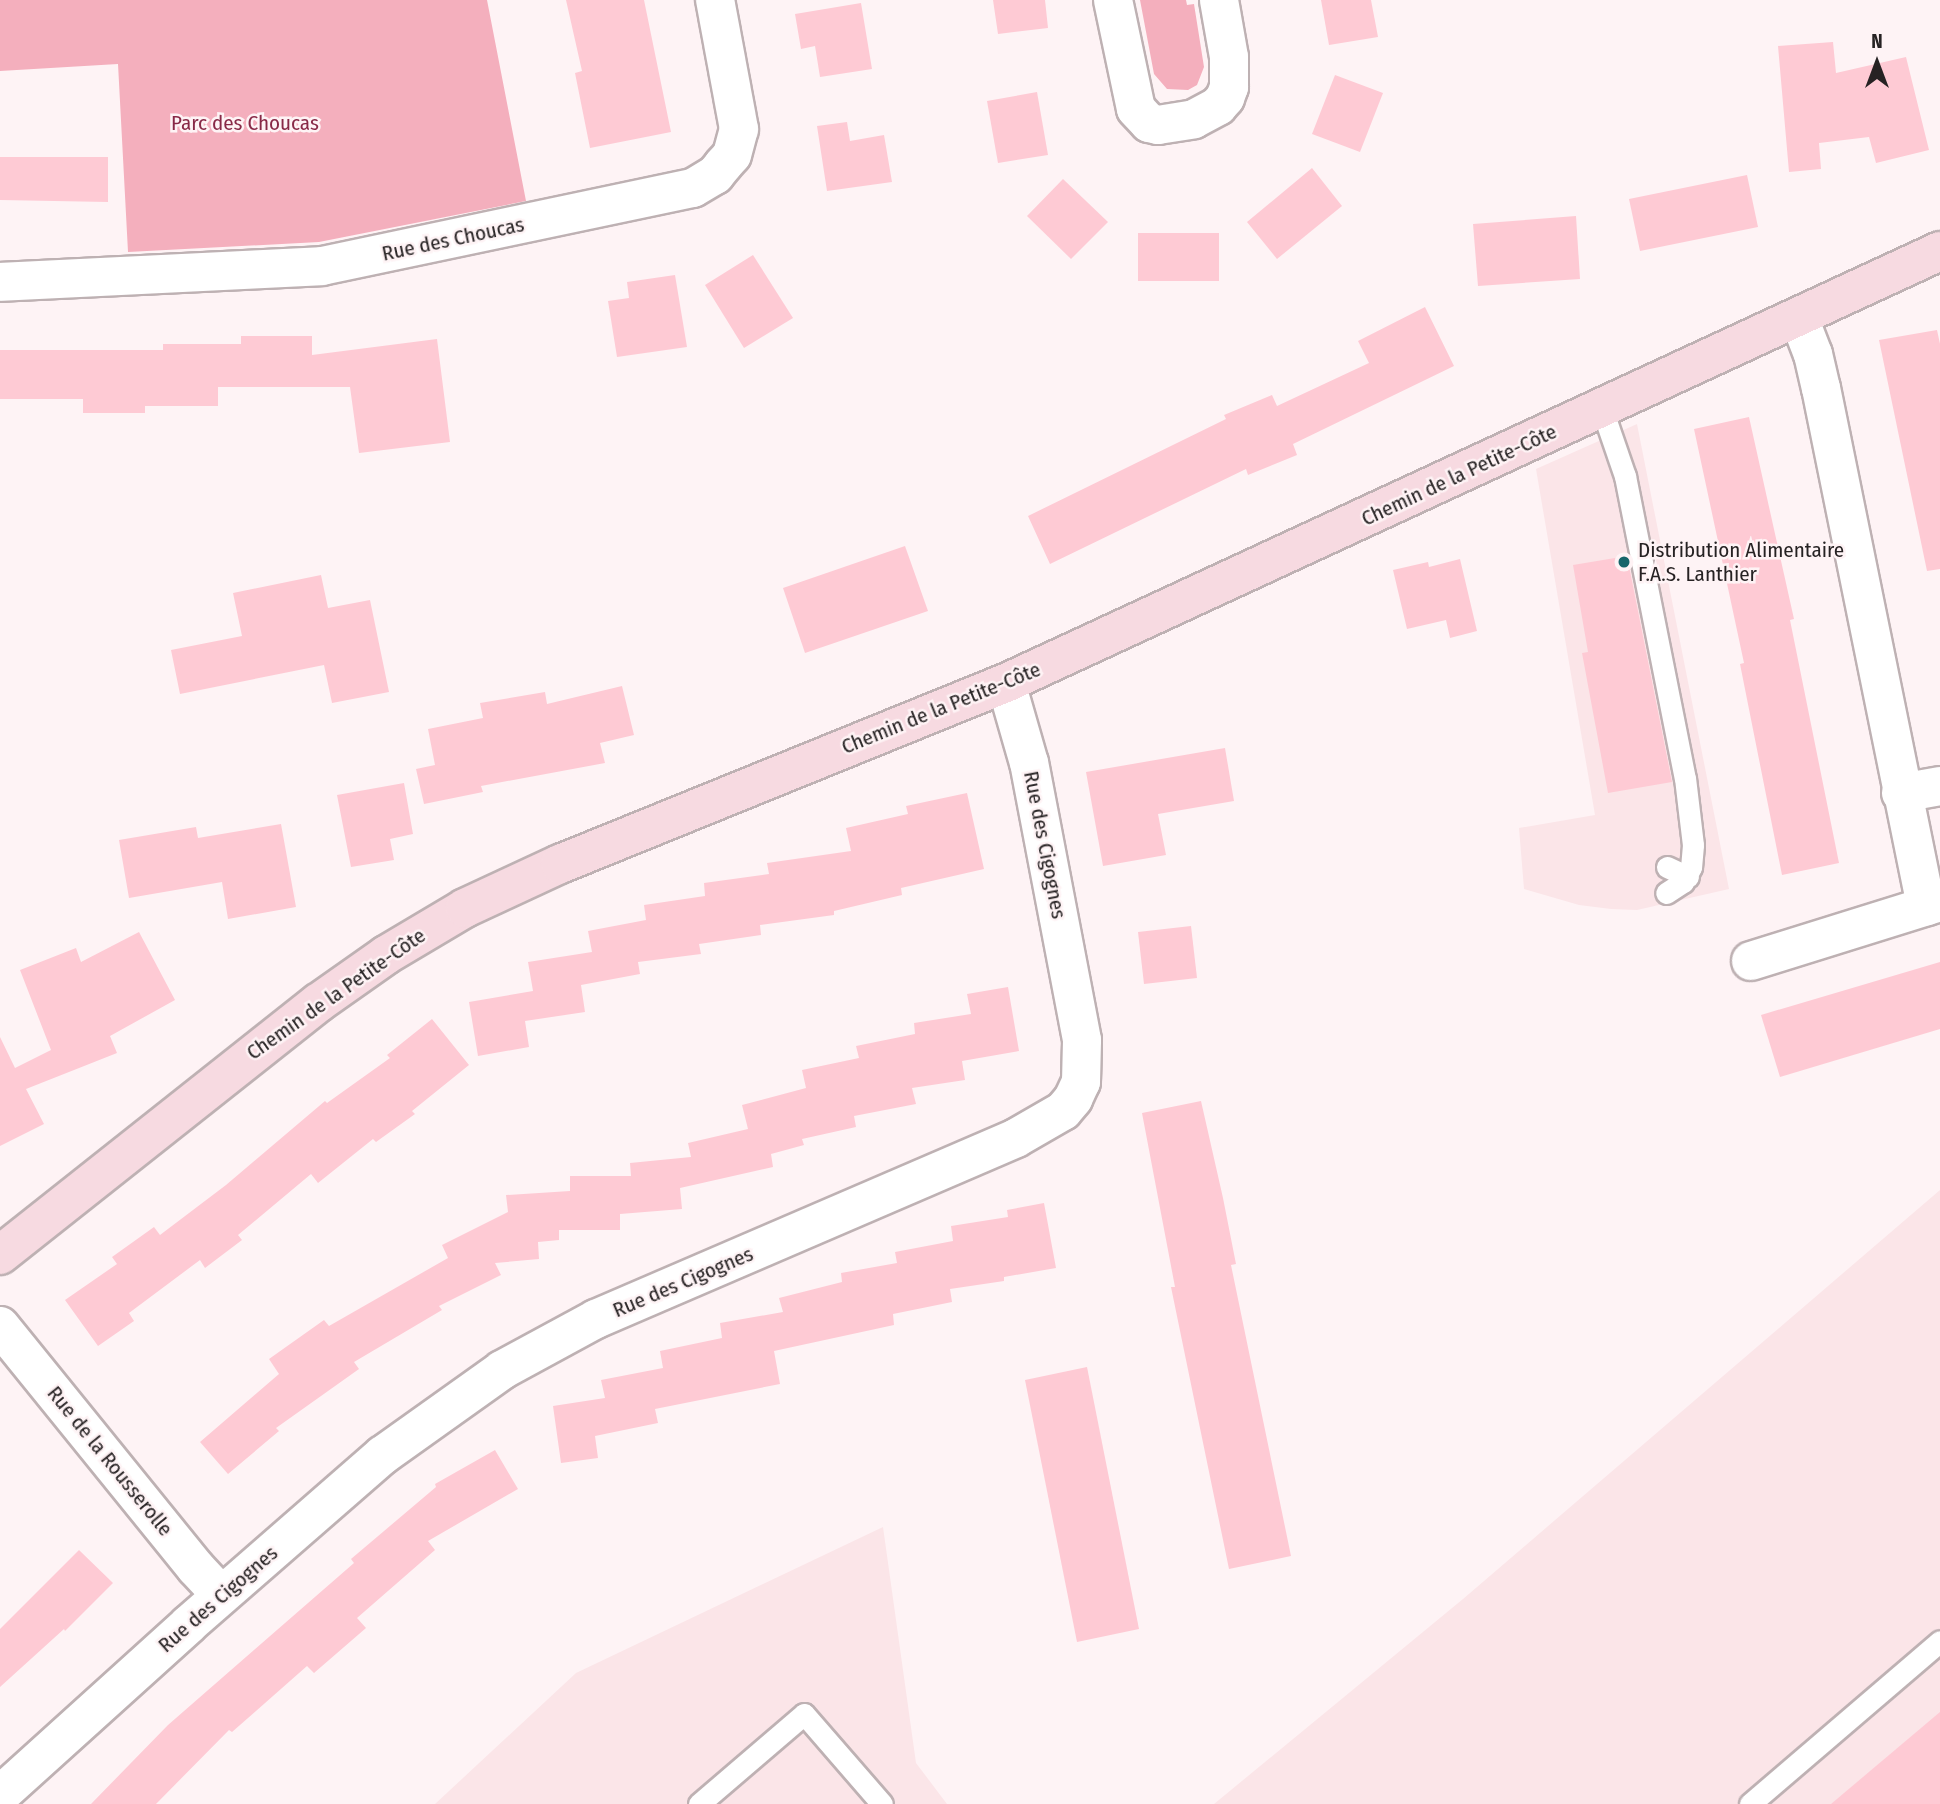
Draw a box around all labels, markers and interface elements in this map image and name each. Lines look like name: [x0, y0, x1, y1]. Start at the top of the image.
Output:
north arrow: [1842, 28, 1912, 98]
text: N: [1871, 30, 1883, 53]
park label: Parc des Choucas: [171, 110, 319, 136]
street label: Rue des Choucas: [380, 212, 526, 266]
street label: Chemin de la Petite-Côte: [1357, 419, 1561, 531]
place label: Distribution Alimentaire F.A.S. Lanthier: [1638, 537, 1844, 587]
marker: Distribution Alimentaire F.A.S. Lanthier: [1616, 554, 1632, 570]
street label: Chemin de la Petite-Côte: [838, 657, 1044, 759]
street label: Rue des Cigognes: [1018, 769, 1072, 921]
street label: Chemin de la Petite-Côte: [242, 923, 430, 1065]
street label: Rue des Cigognes: [609, 1241, 757, 1323]
street label: Rue de la Rousserolle: [42, 1381, 178, 1541]
street label: Rue des Cigognes: [153, 1540, 283, 1658]

